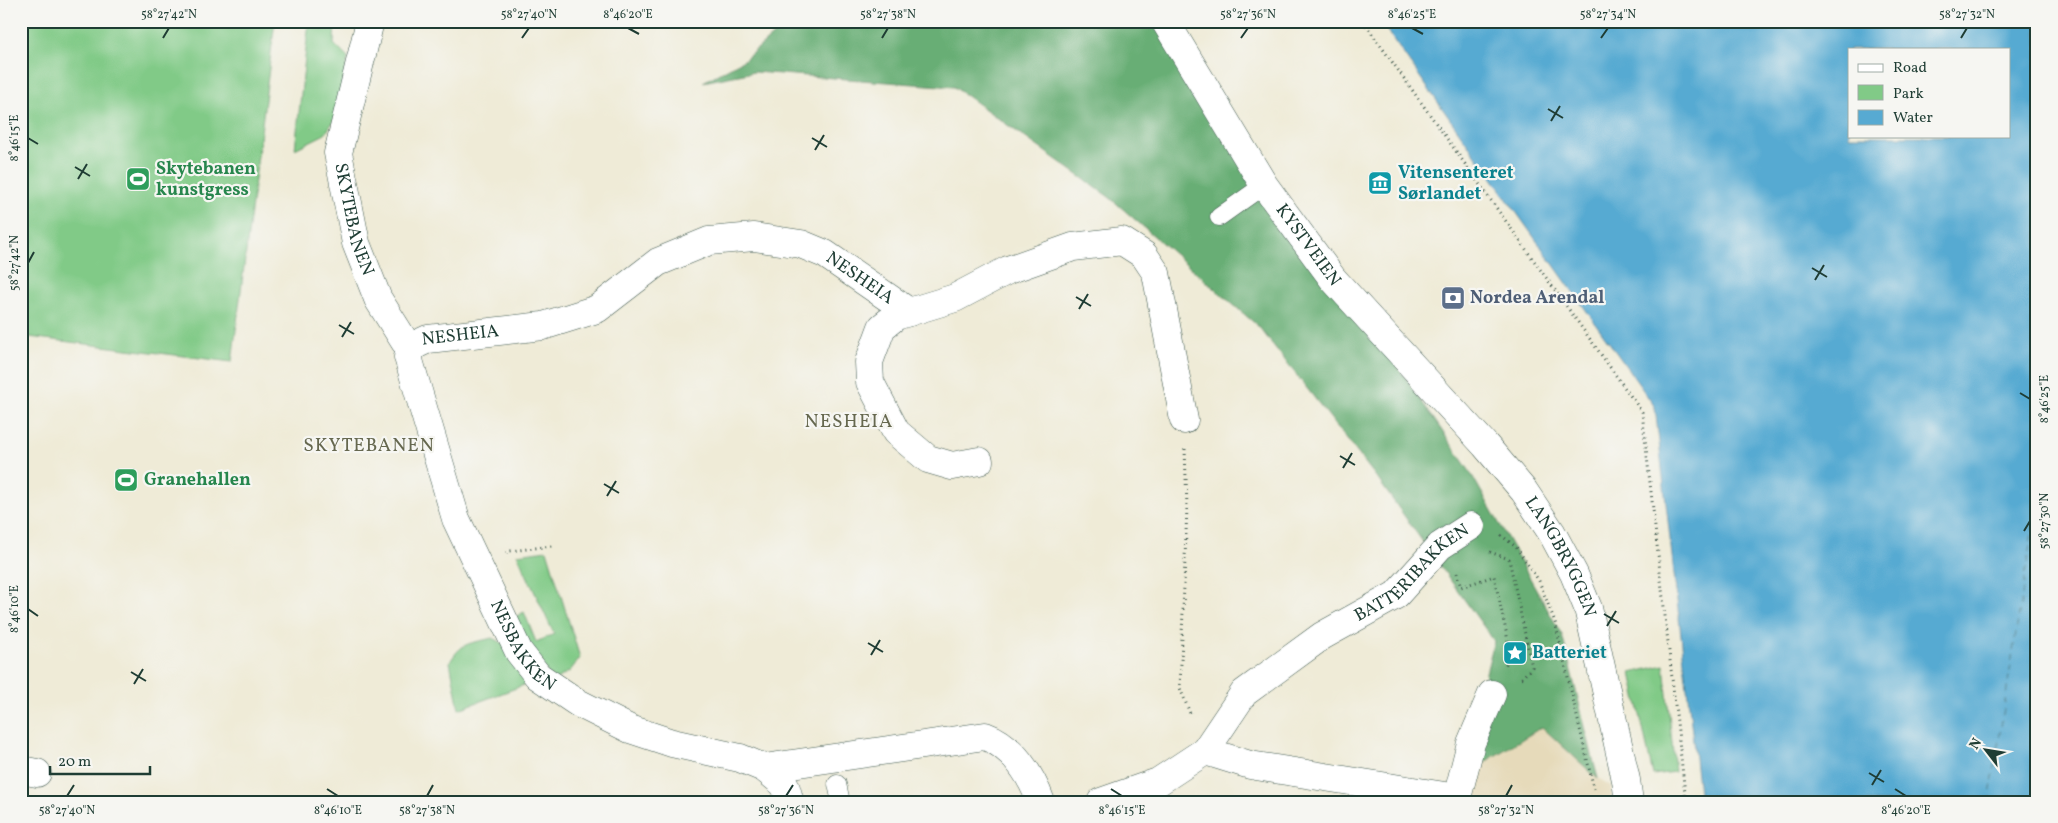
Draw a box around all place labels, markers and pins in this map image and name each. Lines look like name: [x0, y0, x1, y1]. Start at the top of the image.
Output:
place label: Skytebanen kunstgress: [156, 157, 256, 203]
place label: Vitensenteret Sørlandet: [1398, 161, 1514, 207]
sports icon: Skytebanen kunstgress: [125, 166, 151, 192]
museum icon: Vitensenteret Sørlandet: [1367, 170, 1393, 196]
bank icon: Nordea Arendal: [1440, 285, 1466, 311]
place label: Nordea Arendal: [1470, 286, 1604, 311]
sports icon: Granehallen: [113, 467, 139, 493]
place label: Granehallen: [144, 468, 251, 493]
place icon: Batteriet: [1502, 640, 1528, 666]
place label: Batteriet: [1532, 641, 1607, 666]

